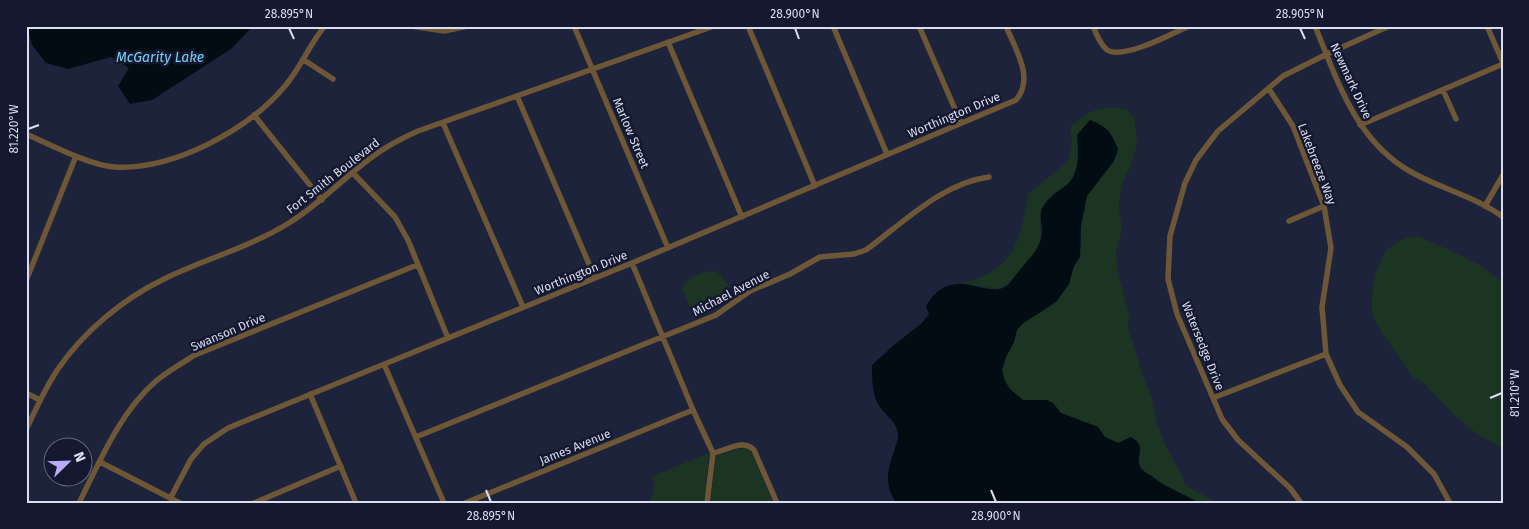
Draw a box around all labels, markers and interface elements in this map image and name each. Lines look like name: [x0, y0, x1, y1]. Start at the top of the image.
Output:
text: 28.895°N: [265, 7, 313, 21]
text: 28.900°N: [770, 7, 820, 21]
text: 28.905°N: [1276, 7, 1324, 21]
street label: Newmark Drive: [1327, 41, 1375, 121]
water label: McGarity Lake: [116, 49, 204, 66]
street label: Worthington Drive: [906, 89, 1002, 141]
street label: Marlow Street: [610, 96, 652, 171]
text: 81.220°W: [7, 104, 21, 154]
street label: Lakebreeze Way: [1295, 121, 1339, 207]
street label: Fort Smith Boulevard: [284, 135, 382, 217]
street label: Worthington Drive: [532, 248, 630, 298]
street label: Michael Avenue: [690, 267, 772, 319]
street label: Watersedge Drive: [1179, 300, 1227, 392]
street label: Swanson Drive: [189, 310, 267, 354]
text: 81.210°W: [1508, 369, 1522, 417]
street label: James Avenue: [537, 426, 613, 468]
north arrow: [42, 436, 92, 486]
text: N: [70, 450, 89, 465]
text: 28.895°N: [467, 509, 515, 523]
text: 28.900°N: [971, 509, 1021, 523]

